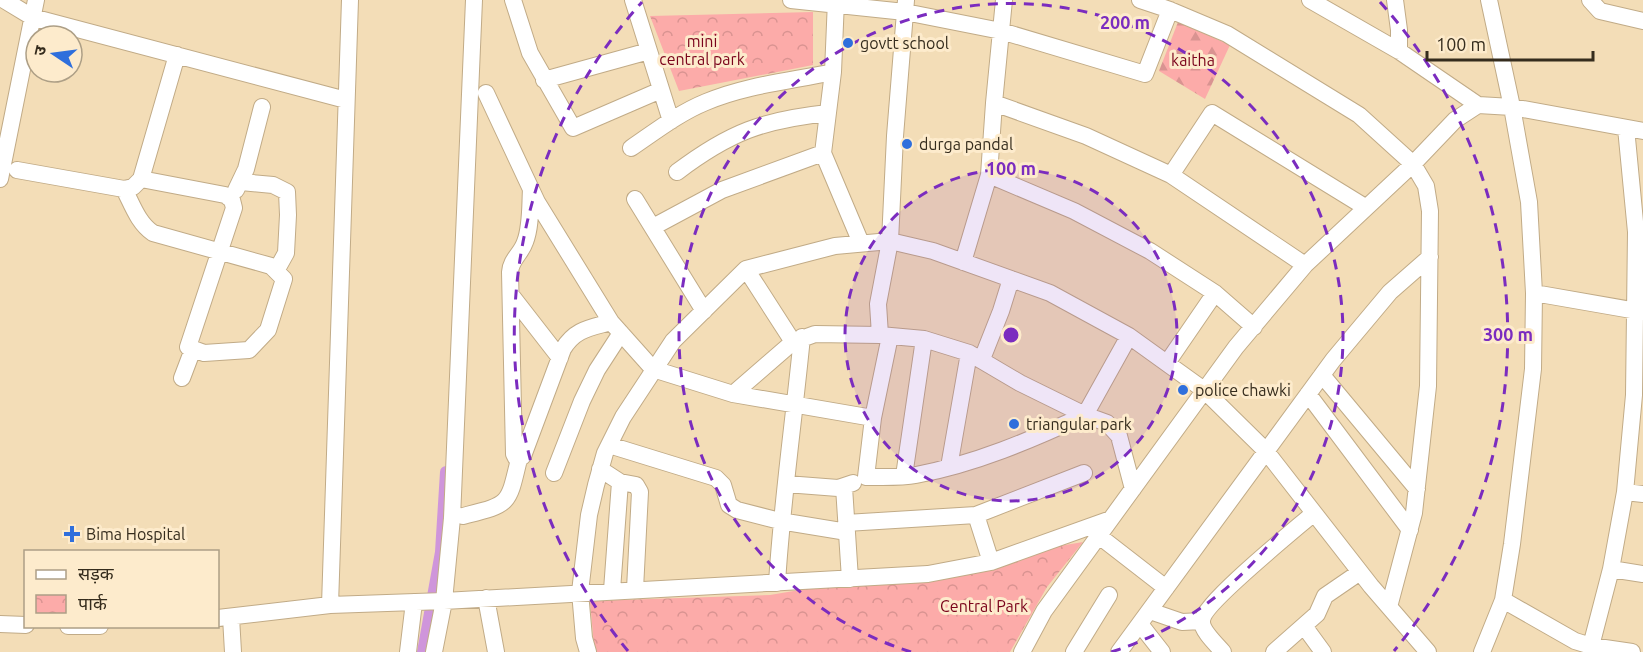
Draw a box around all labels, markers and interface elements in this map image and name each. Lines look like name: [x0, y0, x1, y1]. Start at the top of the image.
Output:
text: 200 m: [1100, 12, 1150, 32]
north arrow: [24, 24, 84, 84]
scale bar: [1427, 24, 1594, 62]
park label: mini central park: [659, 32, 745, 68]
place label: govtt school: [860, 34, 949, 52]
text: 100 m: [1436, 34, 1486, 54]
marker: govtt school: [841, 36, 855, 50]
text: उ: [30, 43, 49, 57]
park label: kaitha: [1171, 51, 1215, 69]
place label: durga pandal: [919, 135, 1013, 153]
marker: durga pandal: [900, 137, 914, 151]
text: 100 m: [986, 158, 1036, 178]
text: 300 m: [1483, 324, 1533, 344]
centre of rings: [1001, 325, 1021, 345]
place label: police chawki: [1195, 381, 1291, 399]
marker: police chawki: [1176, 383, 1190, 397]
place label: triangular park: [1026, 415, 1132, 433]
marker: triangular park: [1007, 417, 1021, 431]
marker: Bima Hospital: [63, 525, 81, 543]
place label: Bima Hospital: [86, 525, 185, 543]
legend: [24, 550, 219, 628]
text: सड़क: [78, 563, 115, 584]
text: पार्क: [78, 593, 108, 613]
park label: Central Park: [940, 597, 1028, 615]

